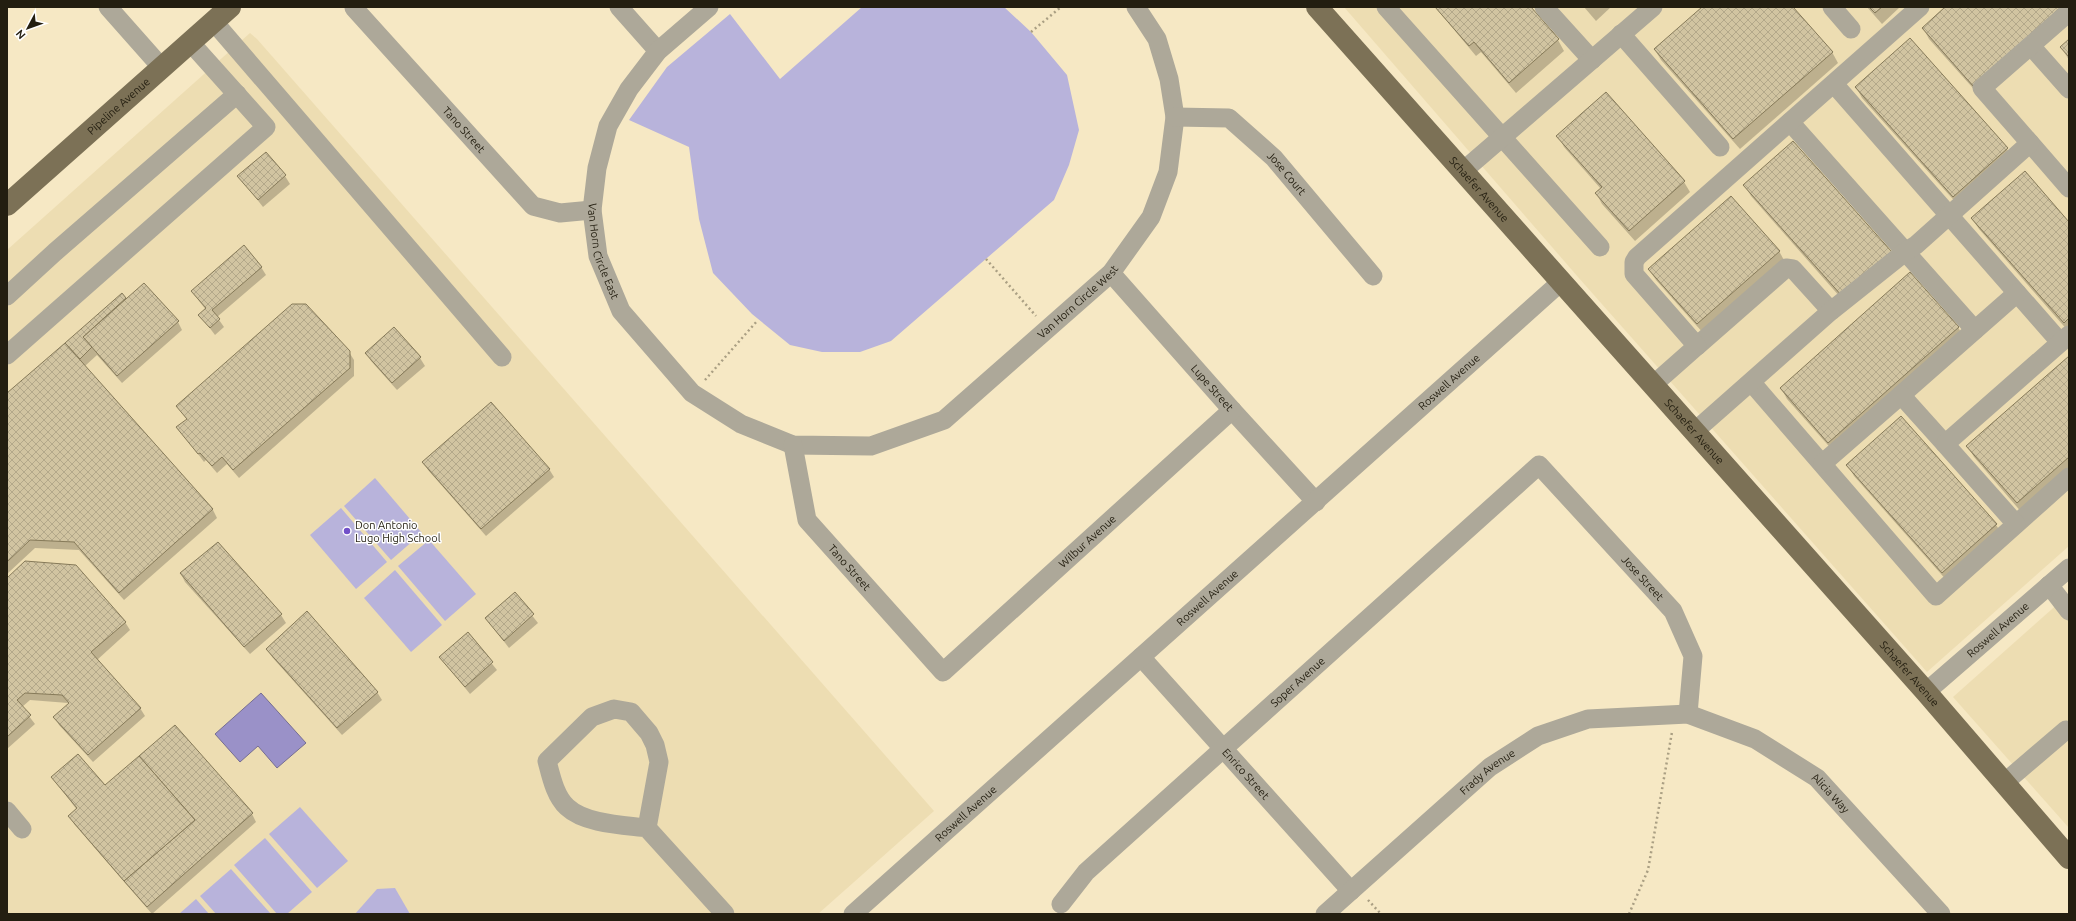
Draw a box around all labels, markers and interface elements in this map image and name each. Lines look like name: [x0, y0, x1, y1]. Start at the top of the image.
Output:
north arrow: [8, 8, 48, 48]
text: N: [13, 28, 28, 42]
street label: Pipeline Avenue: [85, 75, 152, 137]
street label: Tano Street: [440, 104, 488, 155]
street label: Jose Court: [1265, 149, 1309, 198]
street label: Schaefer Avenue: [1447, 154, 1511, 224]
street label: Van Horn Circle East: [586, 202, 622, 301]
street label: Van Horn Circle West: [1035, 262, 1121, 341]
street label: Roswell Avenue: [1416, 351, 1482, 412]
street label: Lupe Street: [1189, 362, 1236, 414]
street label: Schaefer Avenue: [1662, 397, 1726, 466]
street label: Wilbur Avenue: [1056, 512, 1118, 570]
place label: Don Antonio Lugo High School: [355, 519, 441, 544]
marker: Don Antonio Lugo High School: [342, 526, 352, 536]
street label: Tano Street: [826, 542, 874, 593]
street label: Jose Street: [1619, 553, 1667, 603]
street label: Roswell Avenue: [1174, 567, 1240, 628]
street label: Roswell Avenue: [1964, 600, 2031, 660]
street label: Schaefer Avenue: [1878, 639, 1942, 709]
street label: Soper Avenue: [1268, 655, 1327, 709]
street label: Enrico Street: [1220, 746, 1272, 802]
street label: Frady Avenue: [1457, 747, 1517, 797]
street label: Alicia Way: [1810, 770, 1852, 816]
street label: Roswell Avenue: [933, 783, 999, 844]

